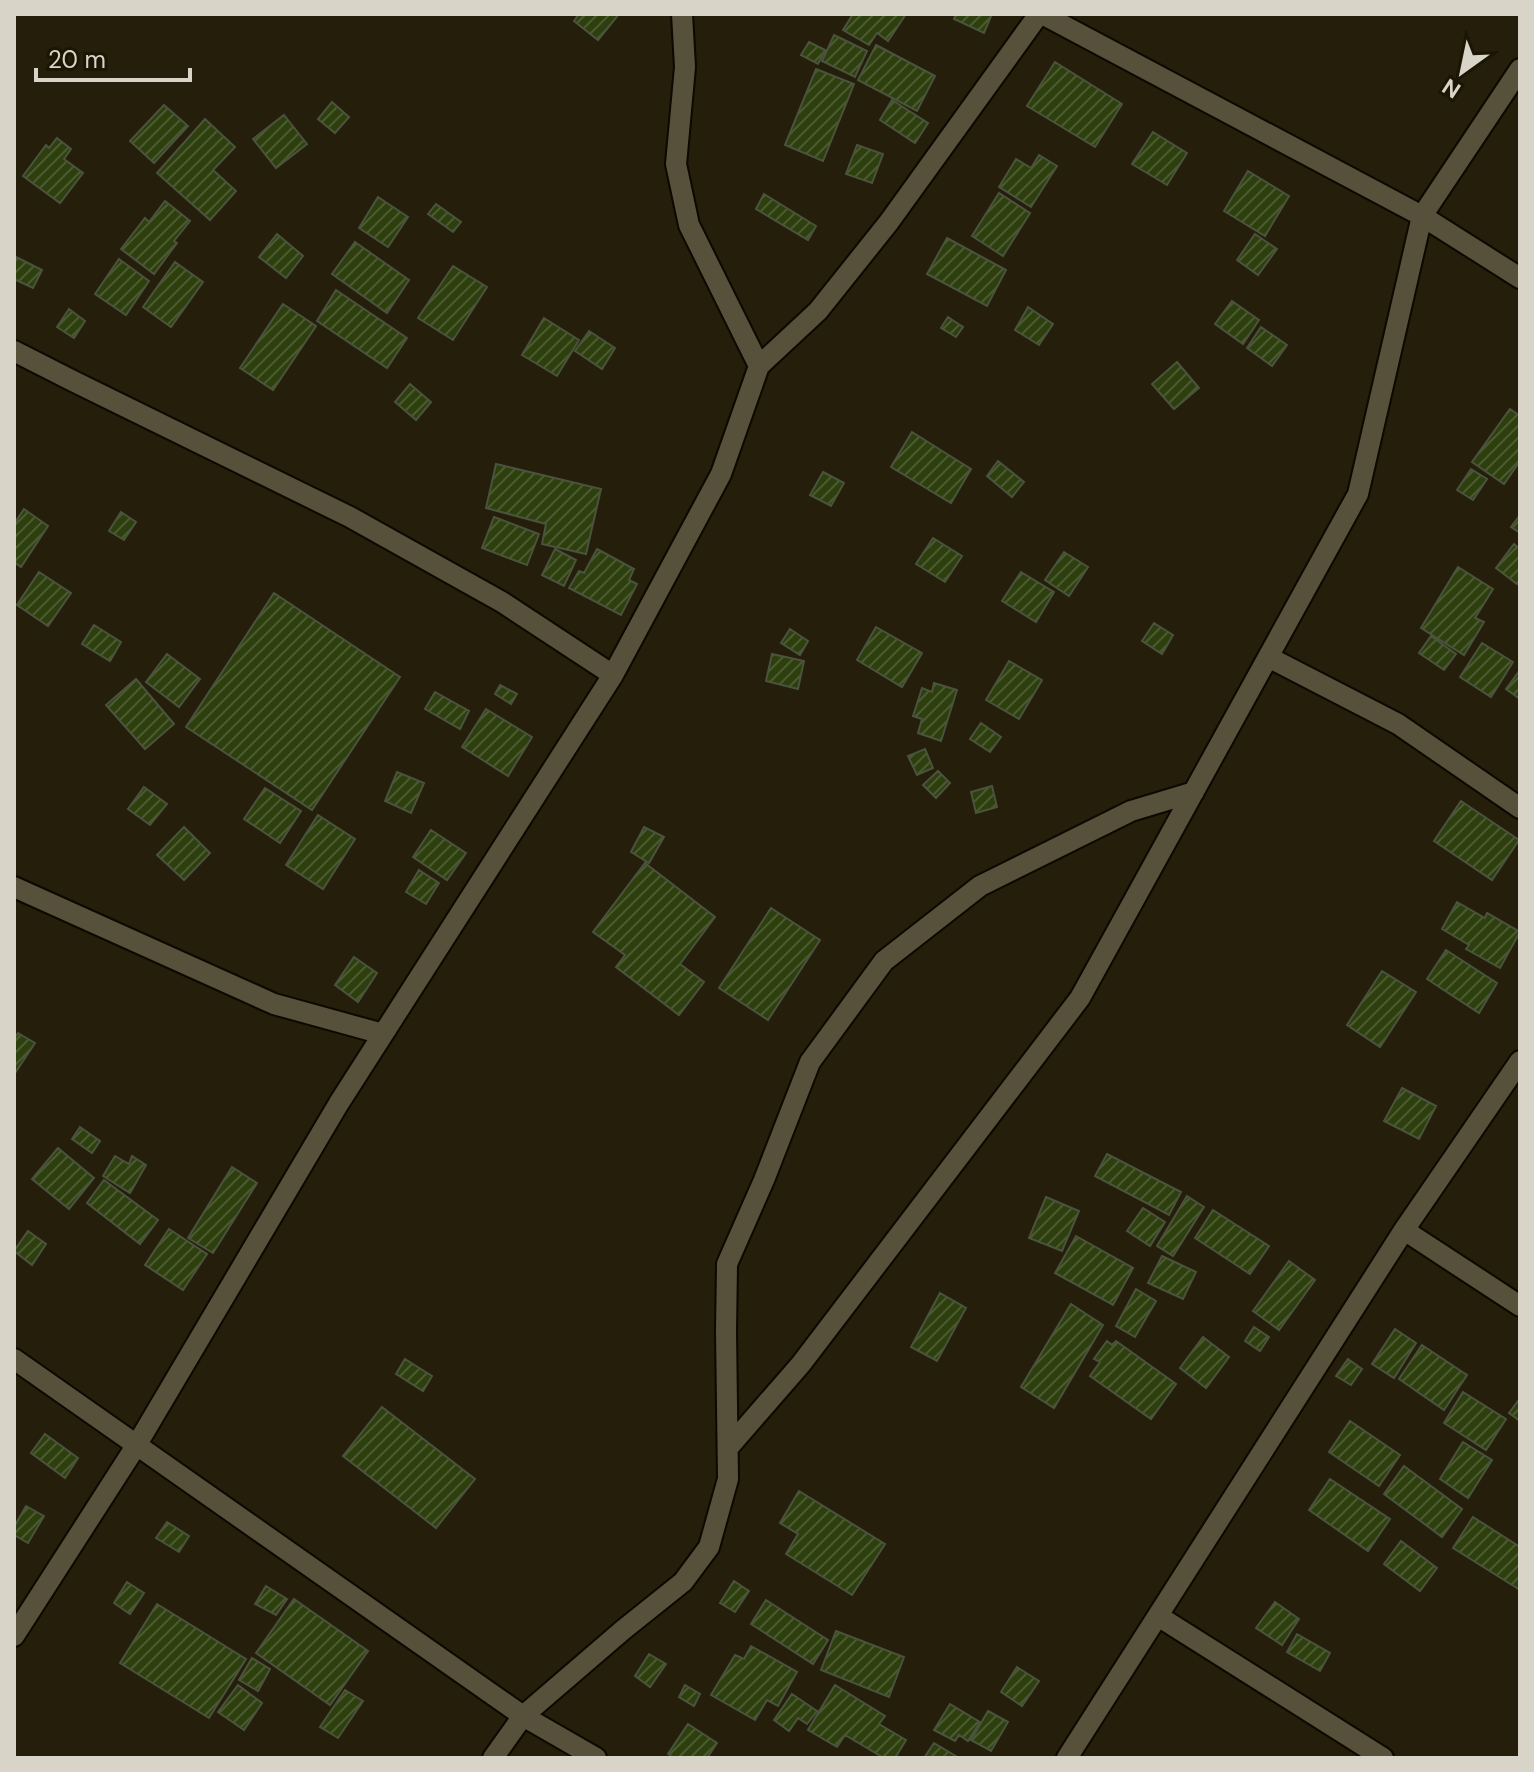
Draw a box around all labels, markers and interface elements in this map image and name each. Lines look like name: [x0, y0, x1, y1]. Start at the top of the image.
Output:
scale bar: [36, 32, 190, 82]
north arrow: [1422, 32, 1502, 112]
text: 20 m: [48, 44, 106, 75]
text: N: [1437, 72, 1466, 105]

